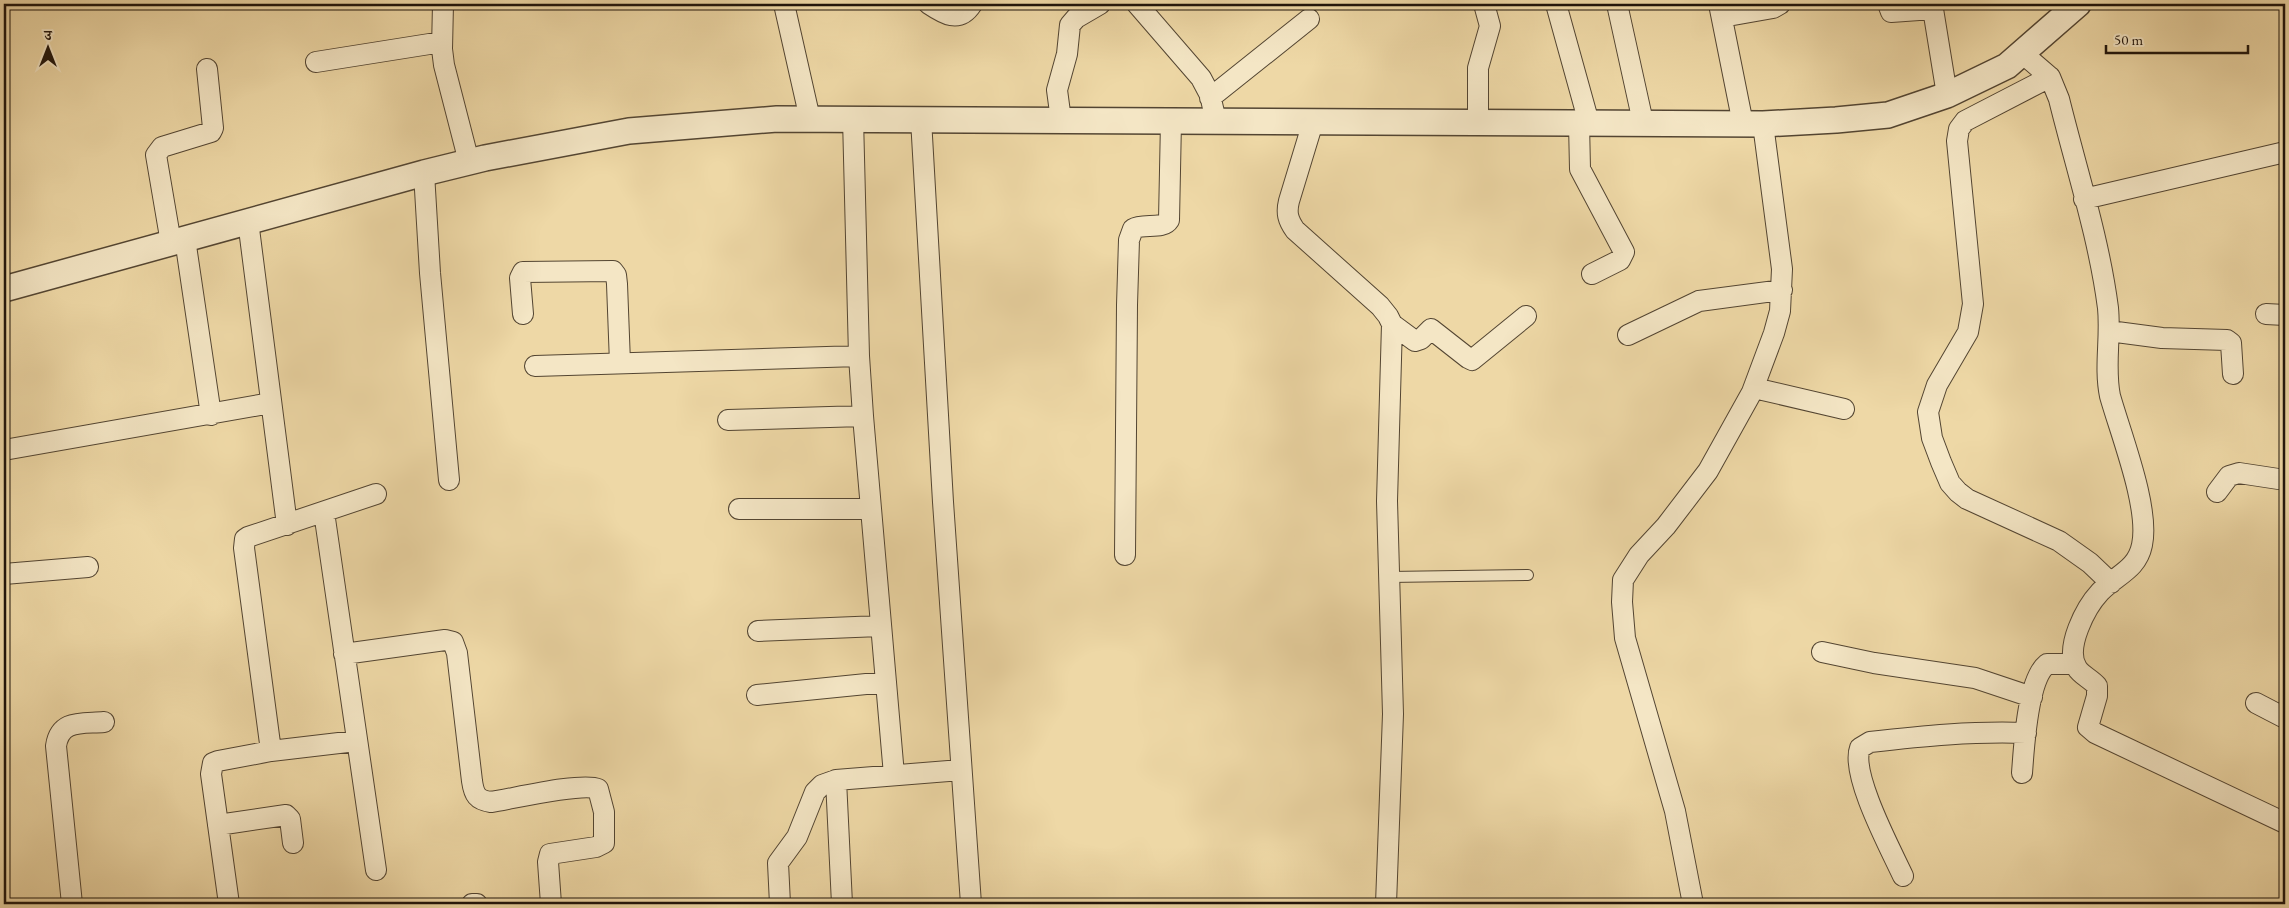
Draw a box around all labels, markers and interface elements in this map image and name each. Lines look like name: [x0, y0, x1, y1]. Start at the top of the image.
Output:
north arrow: [22, 22, 72, 72]
scale bar: [2106, 22, 2249, 54]
text: उ: [43, 26, 52, 44]
text: 50 m: [2114, 30, 2143, 49]

